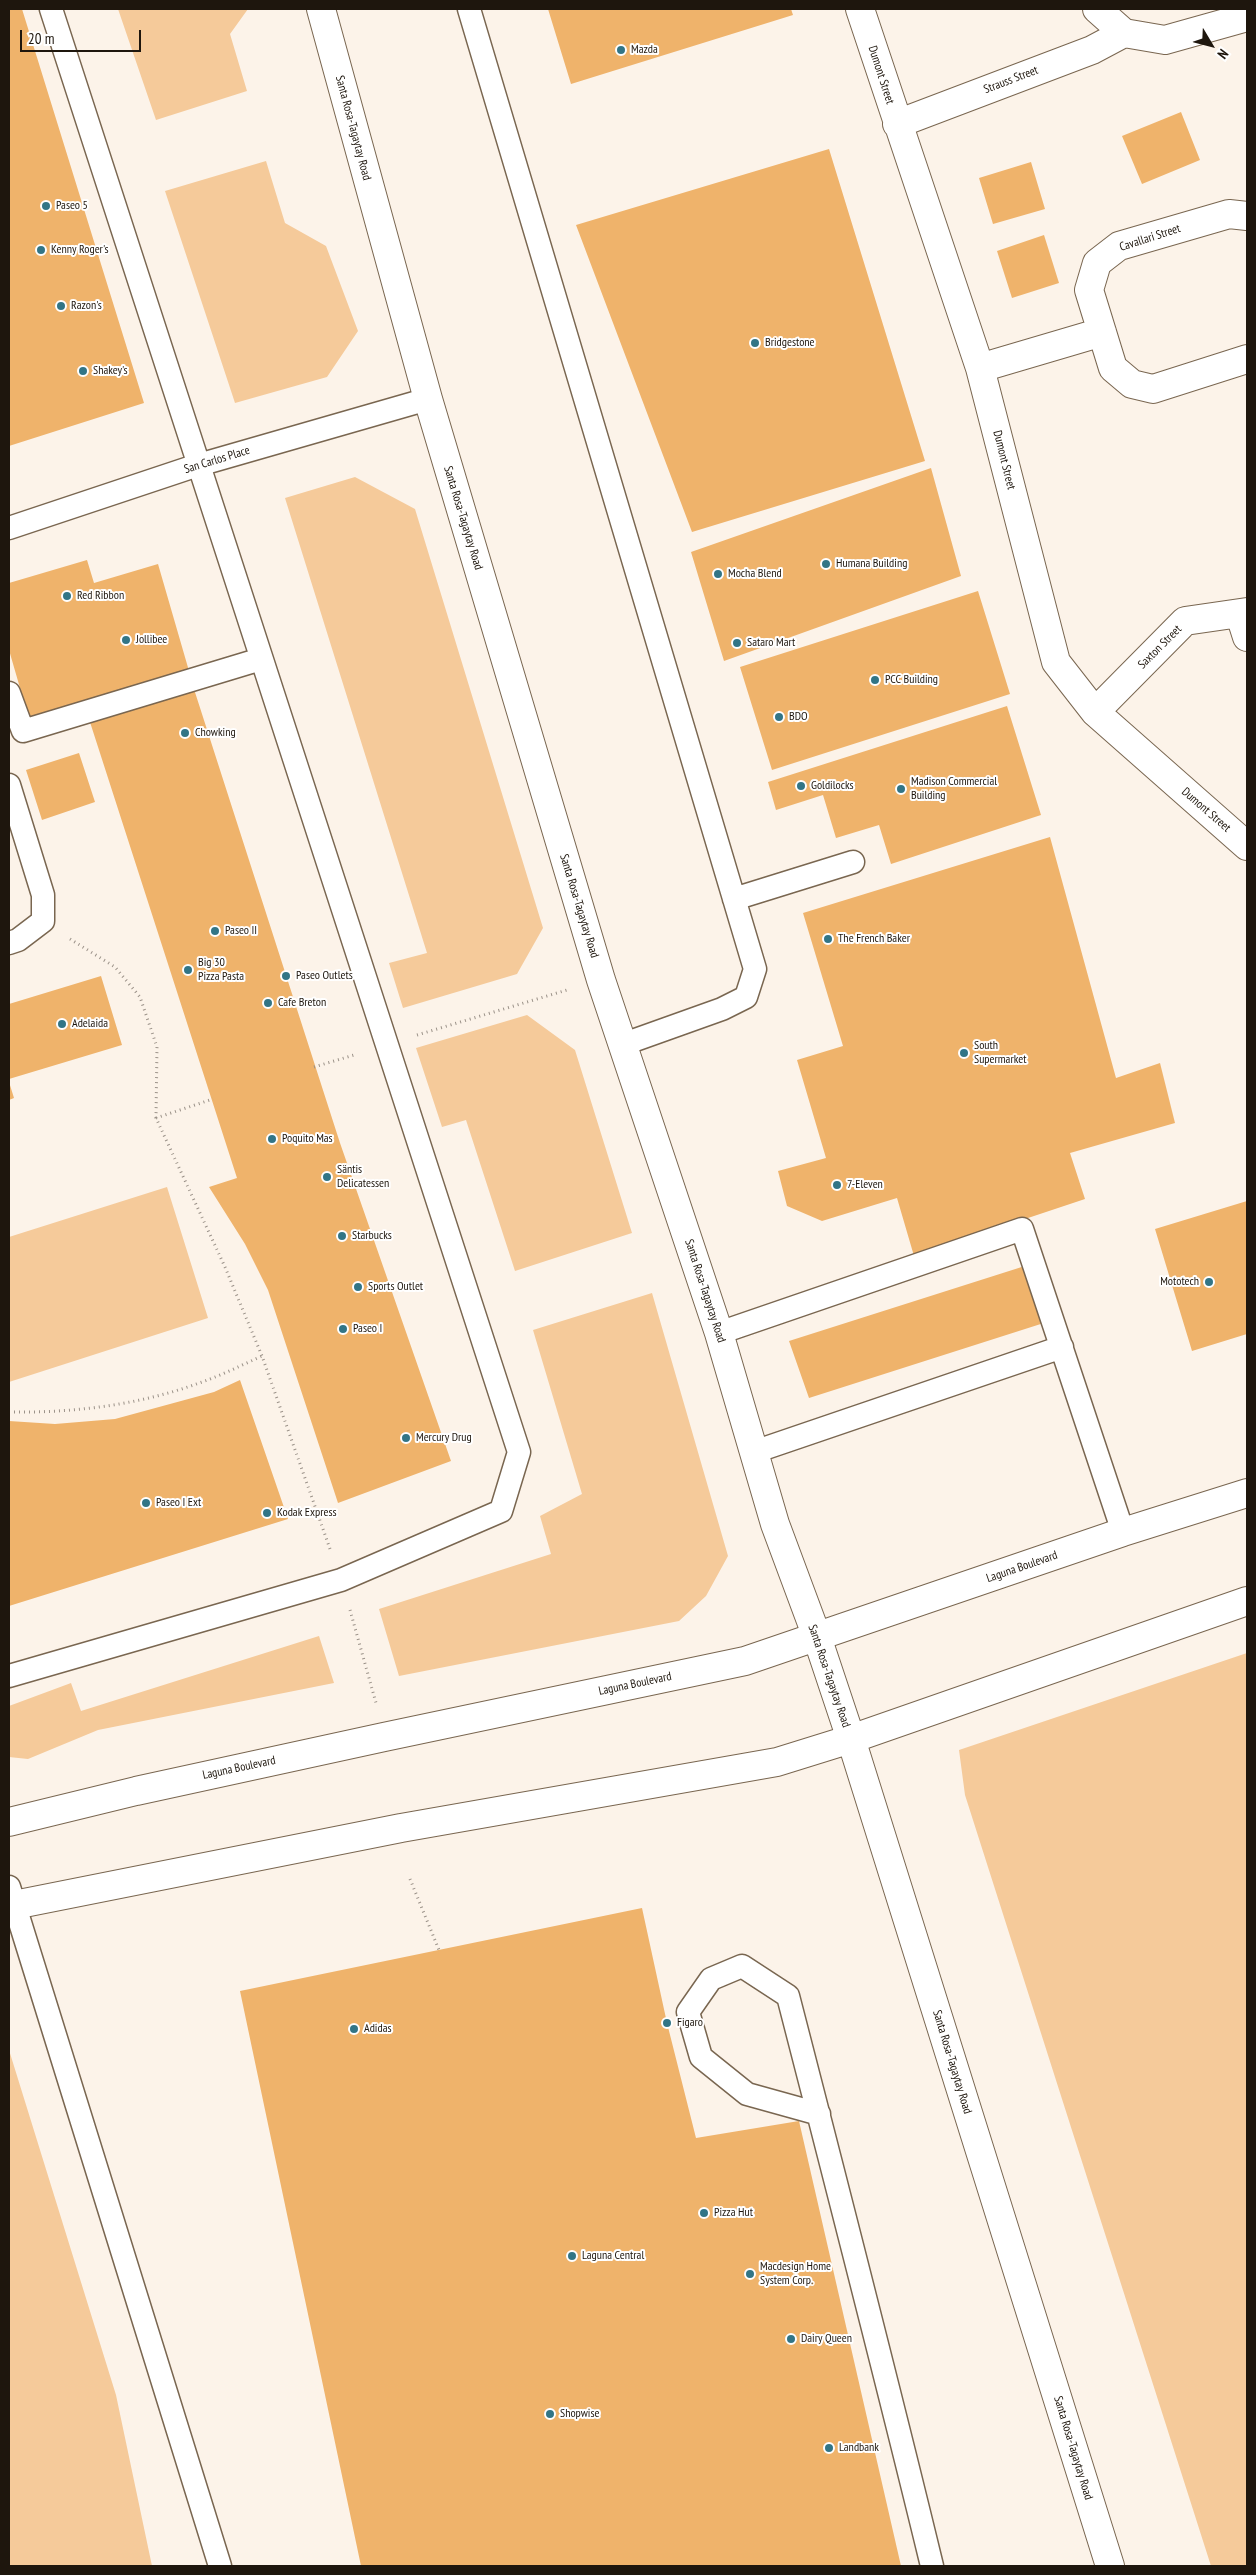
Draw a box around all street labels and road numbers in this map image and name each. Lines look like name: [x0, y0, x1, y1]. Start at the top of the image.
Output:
street label: Dumont Street: [865, 44, 897, 106]
street label: Strauss Street: [982, 63, 1040, 97]
street label: Santa Rosa-Tagaytay Road: [332, 74, 374, 182]
street label: Cavallari Street: [1118, 221, 1182, 255]
street label: Dumont Street: [990, 429, 1018, 491]
street label: San Carlos Place: [182, 443, 252, 477]
street label: Santa Rosa-Tagaytay Road: [440, 464, 486, 572]
street label: Saxton Street: [1135, 622, 1185, 672]
street label: Dumont Street: [1178, 785, 1234, 835]
street label: Santa Rosa-Tagaytay Road: [556, 852, 602, 960]
street label: Santa Rosa-Tagaytay Road: [682, 1238, 728, 1344]
street label: Laguna Boulevard: [985, 1548, 1059, 1586]
street label: Santa Rosa-Tagaytay Road: [805, 1623, 853, 1729]
street label: Laguna Boulevard: [597, 1669, 673, 1699]
street label: Laguna Boulevard: [201, 1753, 277, 1783]
street label: Santa Rosa-Tagaytay Road: [929, 2008, 975, 2116]
street label: Santa Rosa-Tagaytay Road: [1050, 2394, 1096, 2502]

